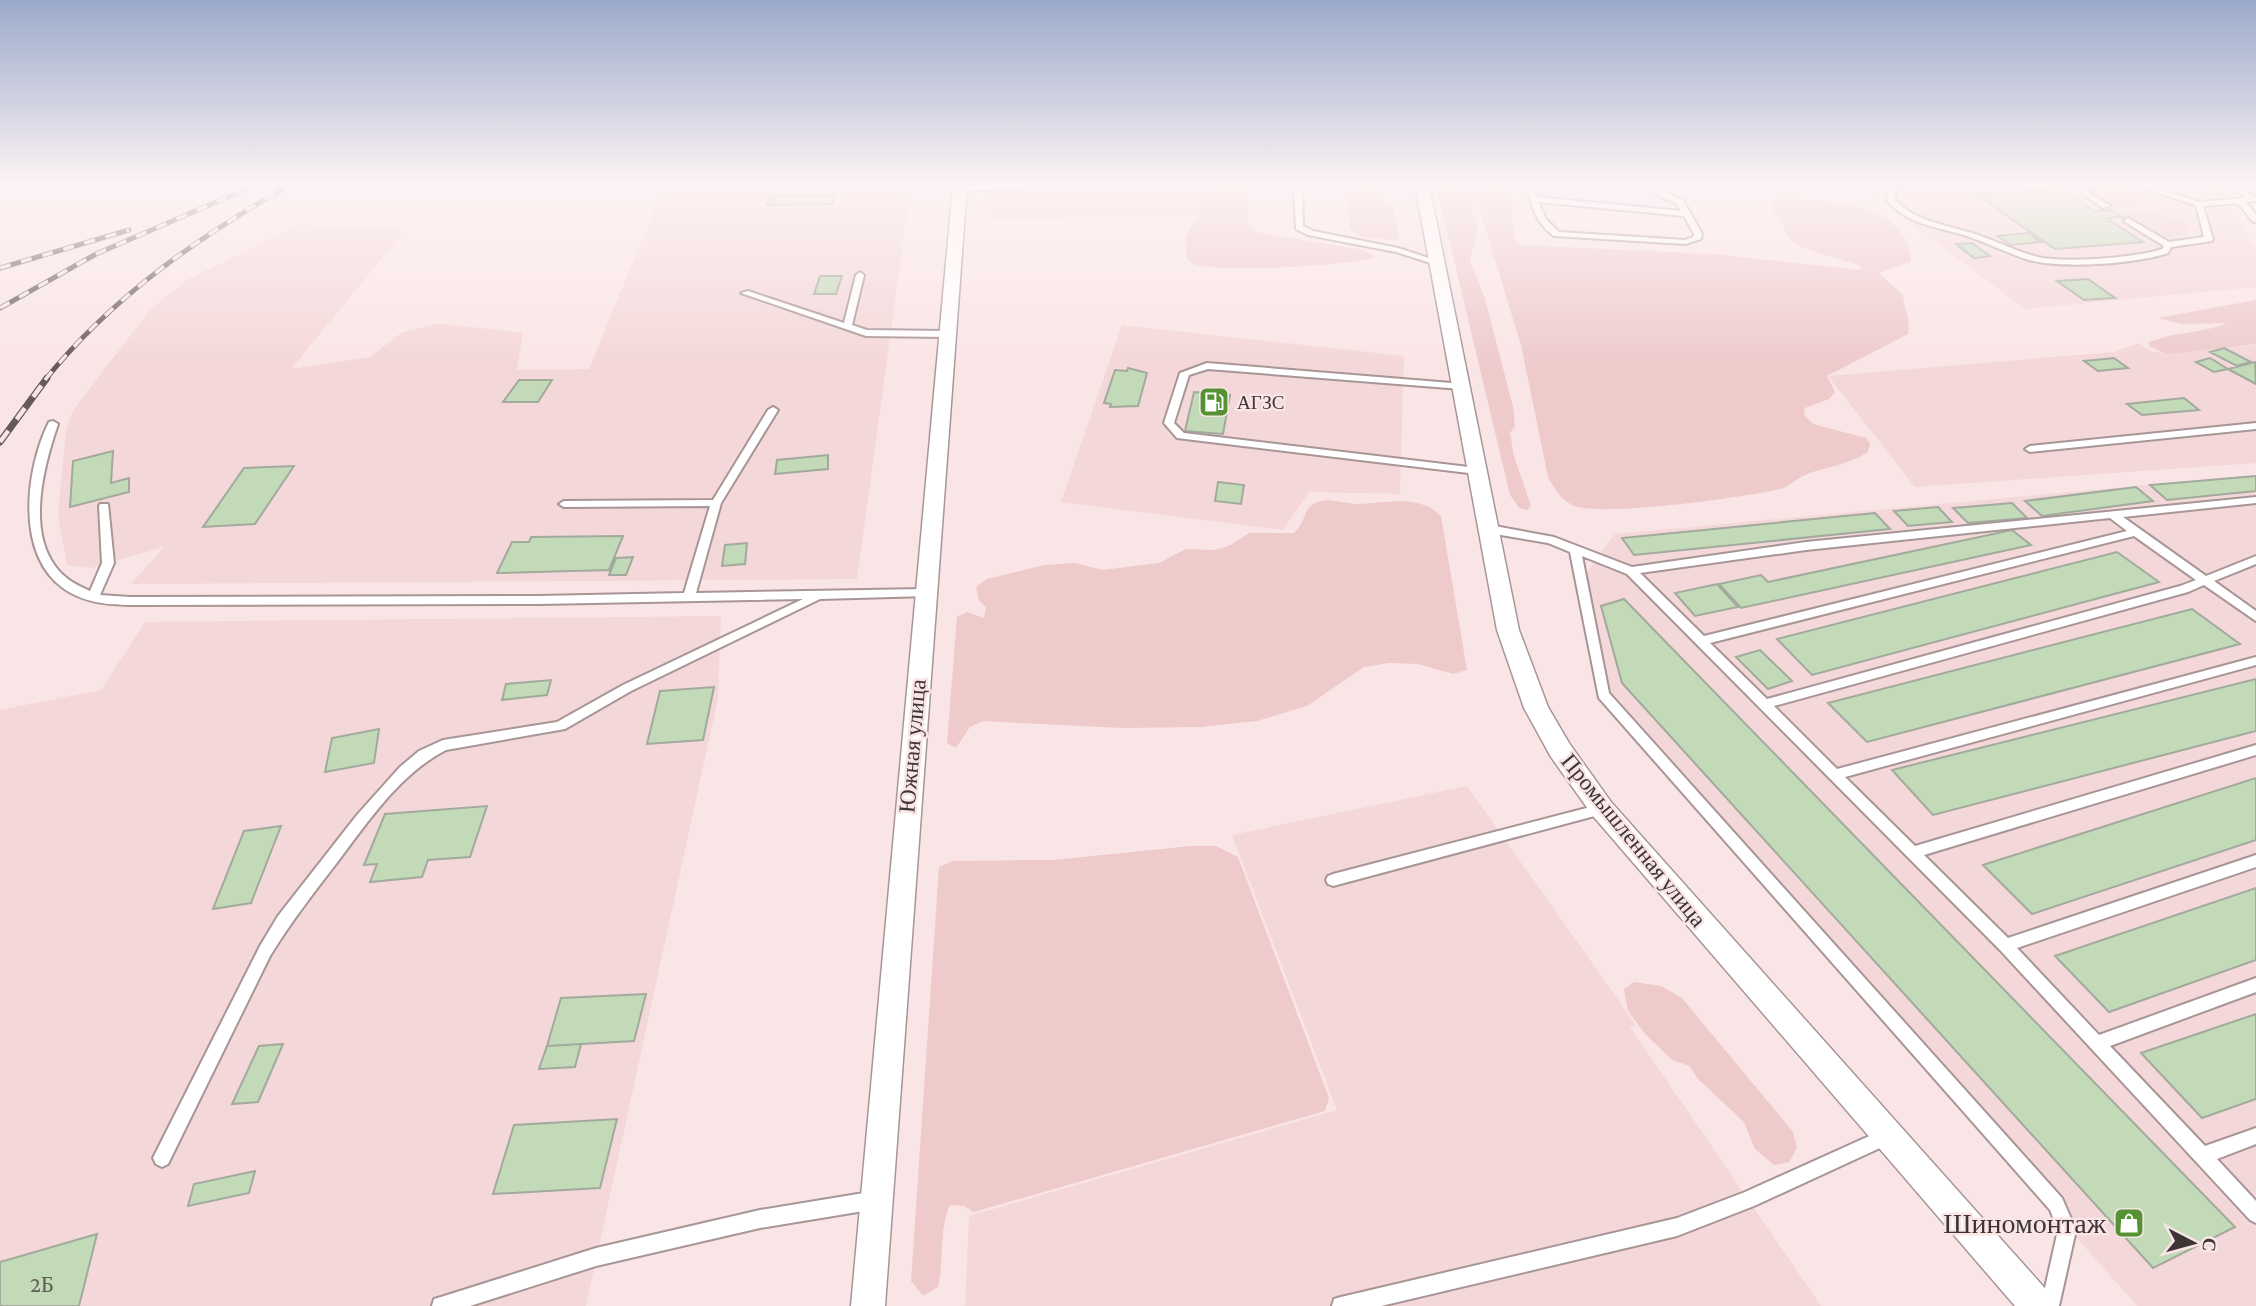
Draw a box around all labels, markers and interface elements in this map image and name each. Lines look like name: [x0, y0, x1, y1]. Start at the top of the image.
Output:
fuel station icon: АГЗС: [1197, 385, 1231, 419]
place label: АГЗС: [1237, 392, 1284, 413]
street label: Южная улица: [893, 678, 931, 814]
street label: Промышленная улица: [1556, 748, 1712, 932]
shop icon: Шиномонтаж: [2112, 1206, 2146, 1240]
place label: Шиномонтаж: [1943, 1208, 2107, 1239]
north arrow: [2158, 1208, 2228, 1278]
text: С: [2198, 1237, 2221, 1253]
house number: 2Б: [30, 1271, 54, 1297]

